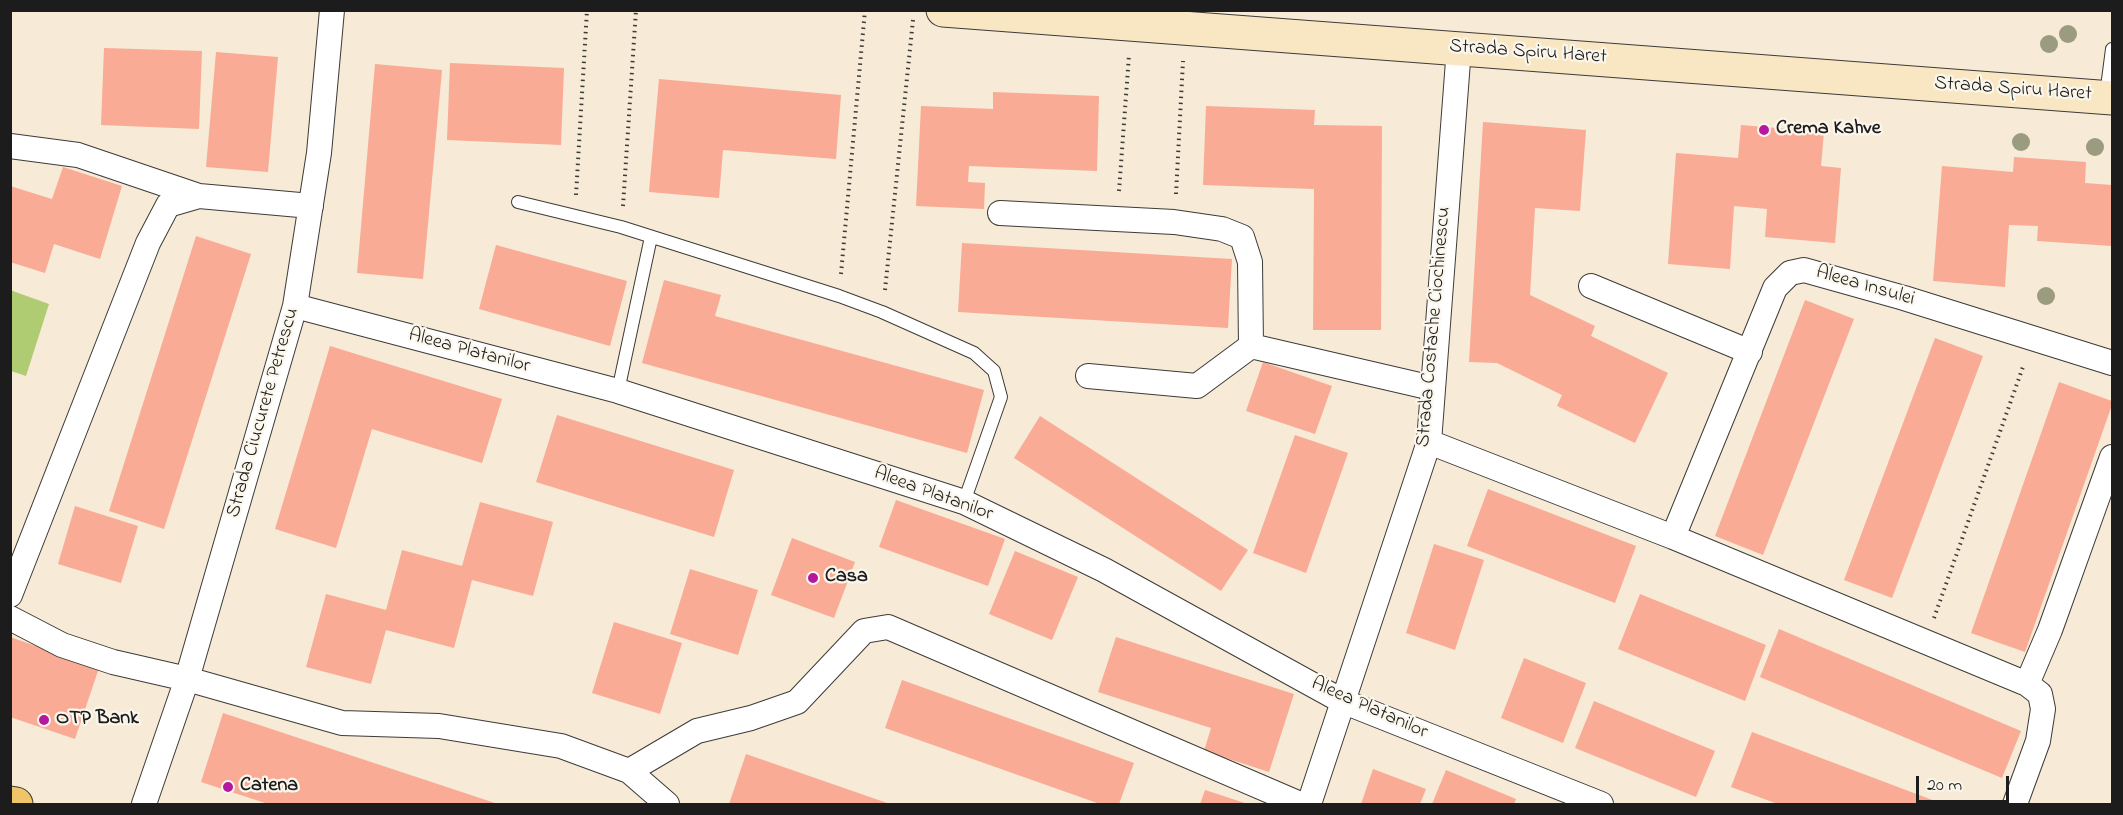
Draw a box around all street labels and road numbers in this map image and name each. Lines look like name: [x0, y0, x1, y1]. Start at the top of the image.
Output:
street label: Strada Spiru Haret: [1448, 36, 1608, 70]
street label: Strada Spiru Haret: [1933, 73, 2093, 107]
street label: Strada Costache Ciochinescu: [1413, 206, 1457, 448]
street label: Aleea Insulei: [1813, 261, 1917, 313]
street label: Strada Ciucurete Petrescu: [223, 305, 305, 521]
street label: Aleea Platanilor: [406, 324, 532, 380]
street label: Aleea Platanilor: [870, 462, 996, 528]
street label: Aleea Platanilor: [1307, 673, 1431, 745]

